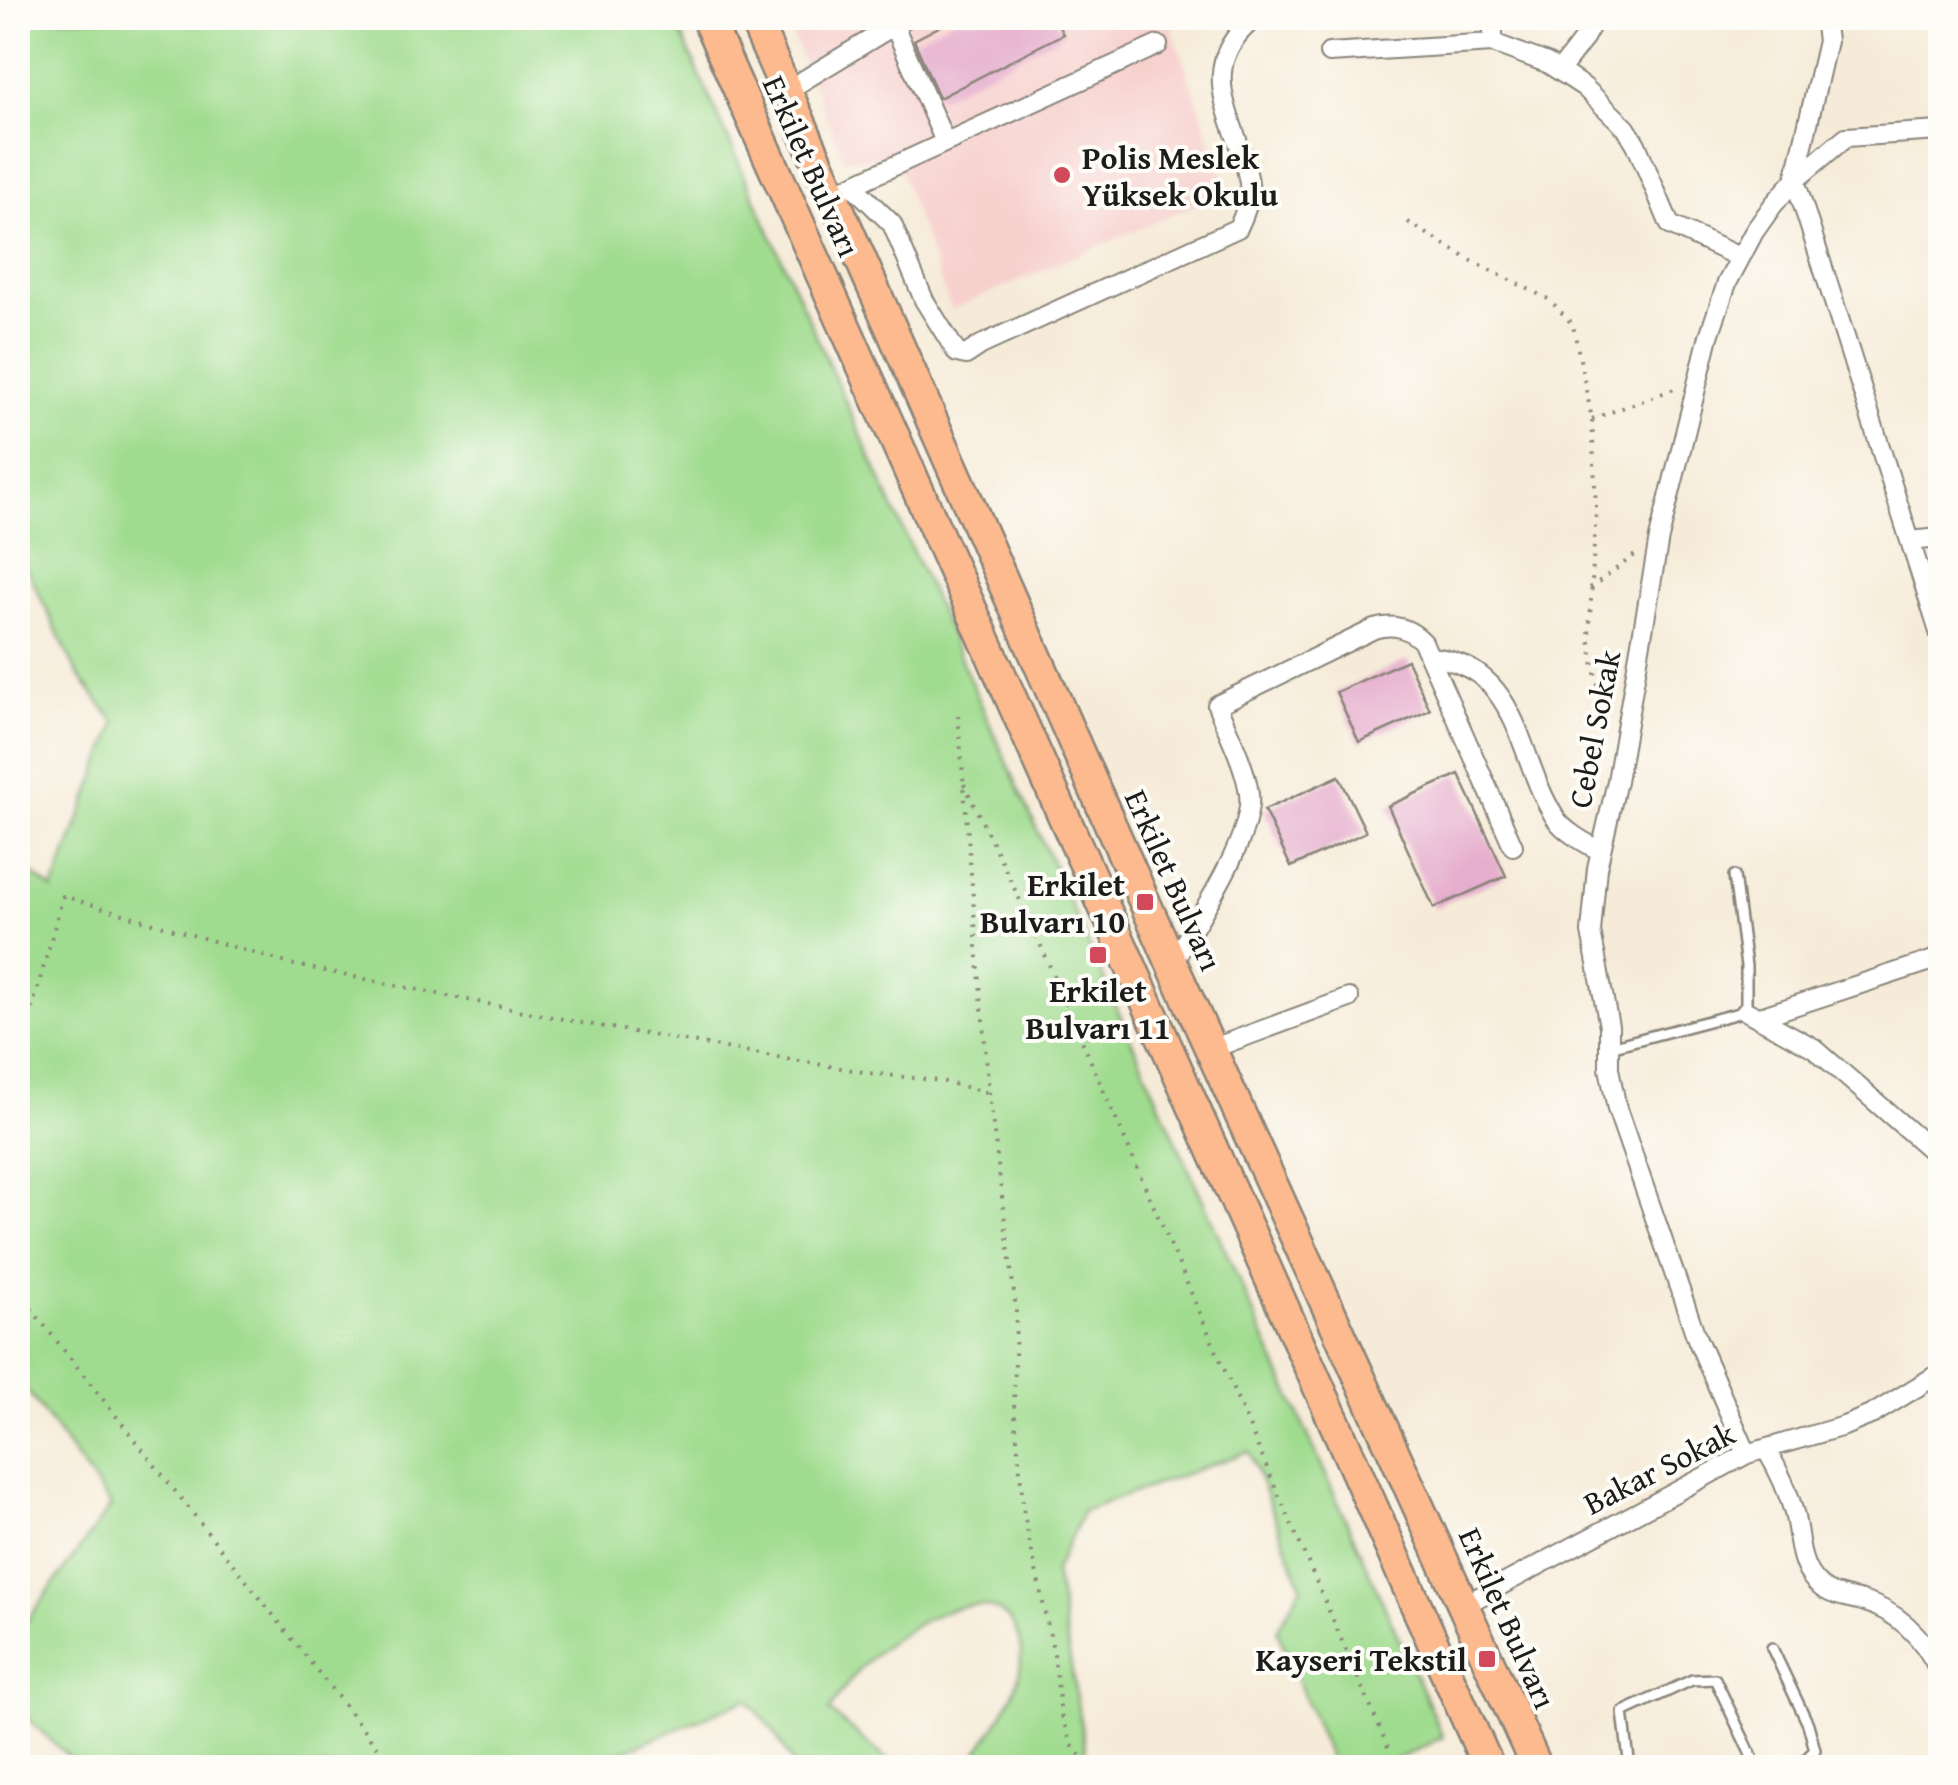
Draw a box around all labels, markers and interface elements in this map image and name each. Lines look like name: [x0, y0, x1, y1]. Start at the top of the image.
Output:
street label: Erkilet Bulvarı: [751, 68, 873, 264]
place label: Polis Meslek Yüksek Okulu: [1082, 134, 1279, 218]
marker: Polis Meslek Yüksek Okulu: [1051, 164, 1073, 186]
street label: Cebel Sokak: [1556, 645, 1632, 812]
street label: Erkilet Bulvarı: [1113, 782, 1235, 978]
place label: Erkilet Bulvarı 10: [980, 861, 1125, 945]
marker: Erkilet Bulvarı 10: [1134, 891, 1156, 913]
marker: Erkilet Bulvarı 11: [1087, 944, 1109, 966]
place label: Erkilet Bulvarı 11: [1025, 967, 1171, 1051]
street label: Bakar Sokak: [1575, 1409, 1744, 1526]
street label: Erkilet Bulvarı: [1447, 1520, 1569, 1716]
place label: Kayseri Tekstil: [1256, 1636, 1467, 1683]
marker: Kayseri Tekstil: [1476, 1648, 1498, 1670]

